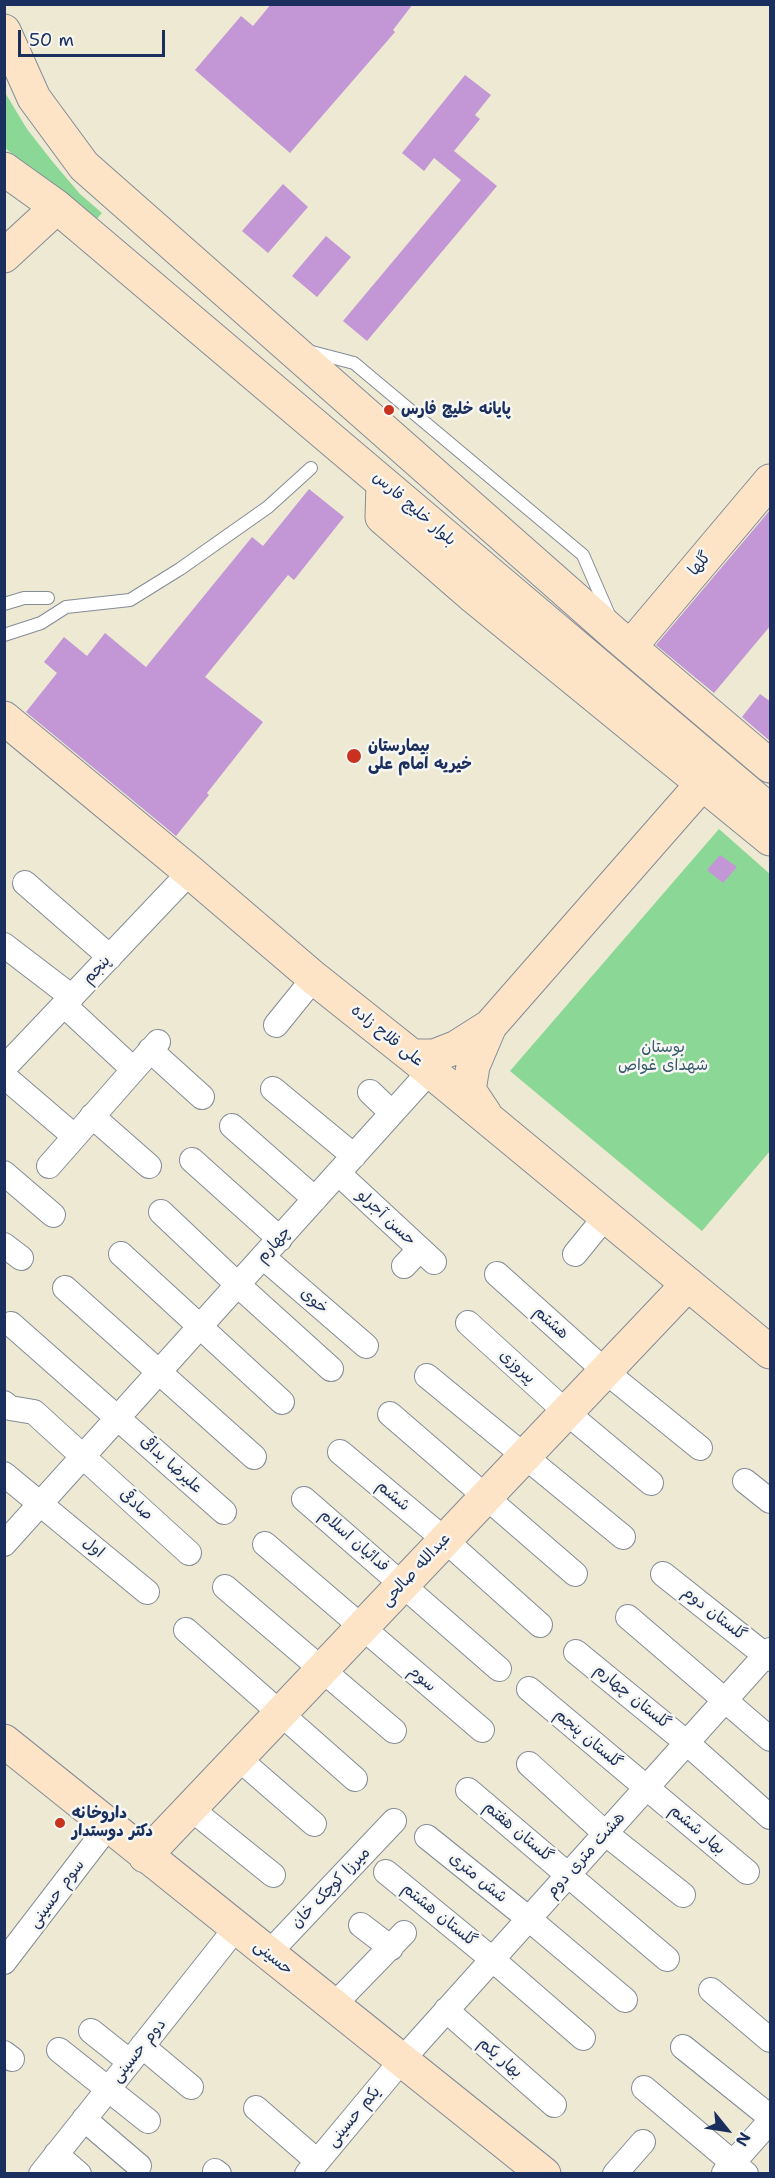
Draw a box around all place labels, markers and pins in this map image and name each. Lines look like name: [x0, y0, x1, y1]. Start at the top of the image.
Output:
place label: پایانه خلیج فارس: [401, 400, 511, 420]
marker: پایانه خلیج فارس: [382, 403, 396, 417]
place label: بیمارستان خیریه امام علی: [368, 737, 472, 775]
marker: بیمارستان خیریه امام علی: [345, 747, 363, 765]
place label: داروخانه دکتر دوستدار: [72, 1804, 153, 1842]
marker: داروخانه دکتر دوستدار: [53, 1816, 67, 1830]

